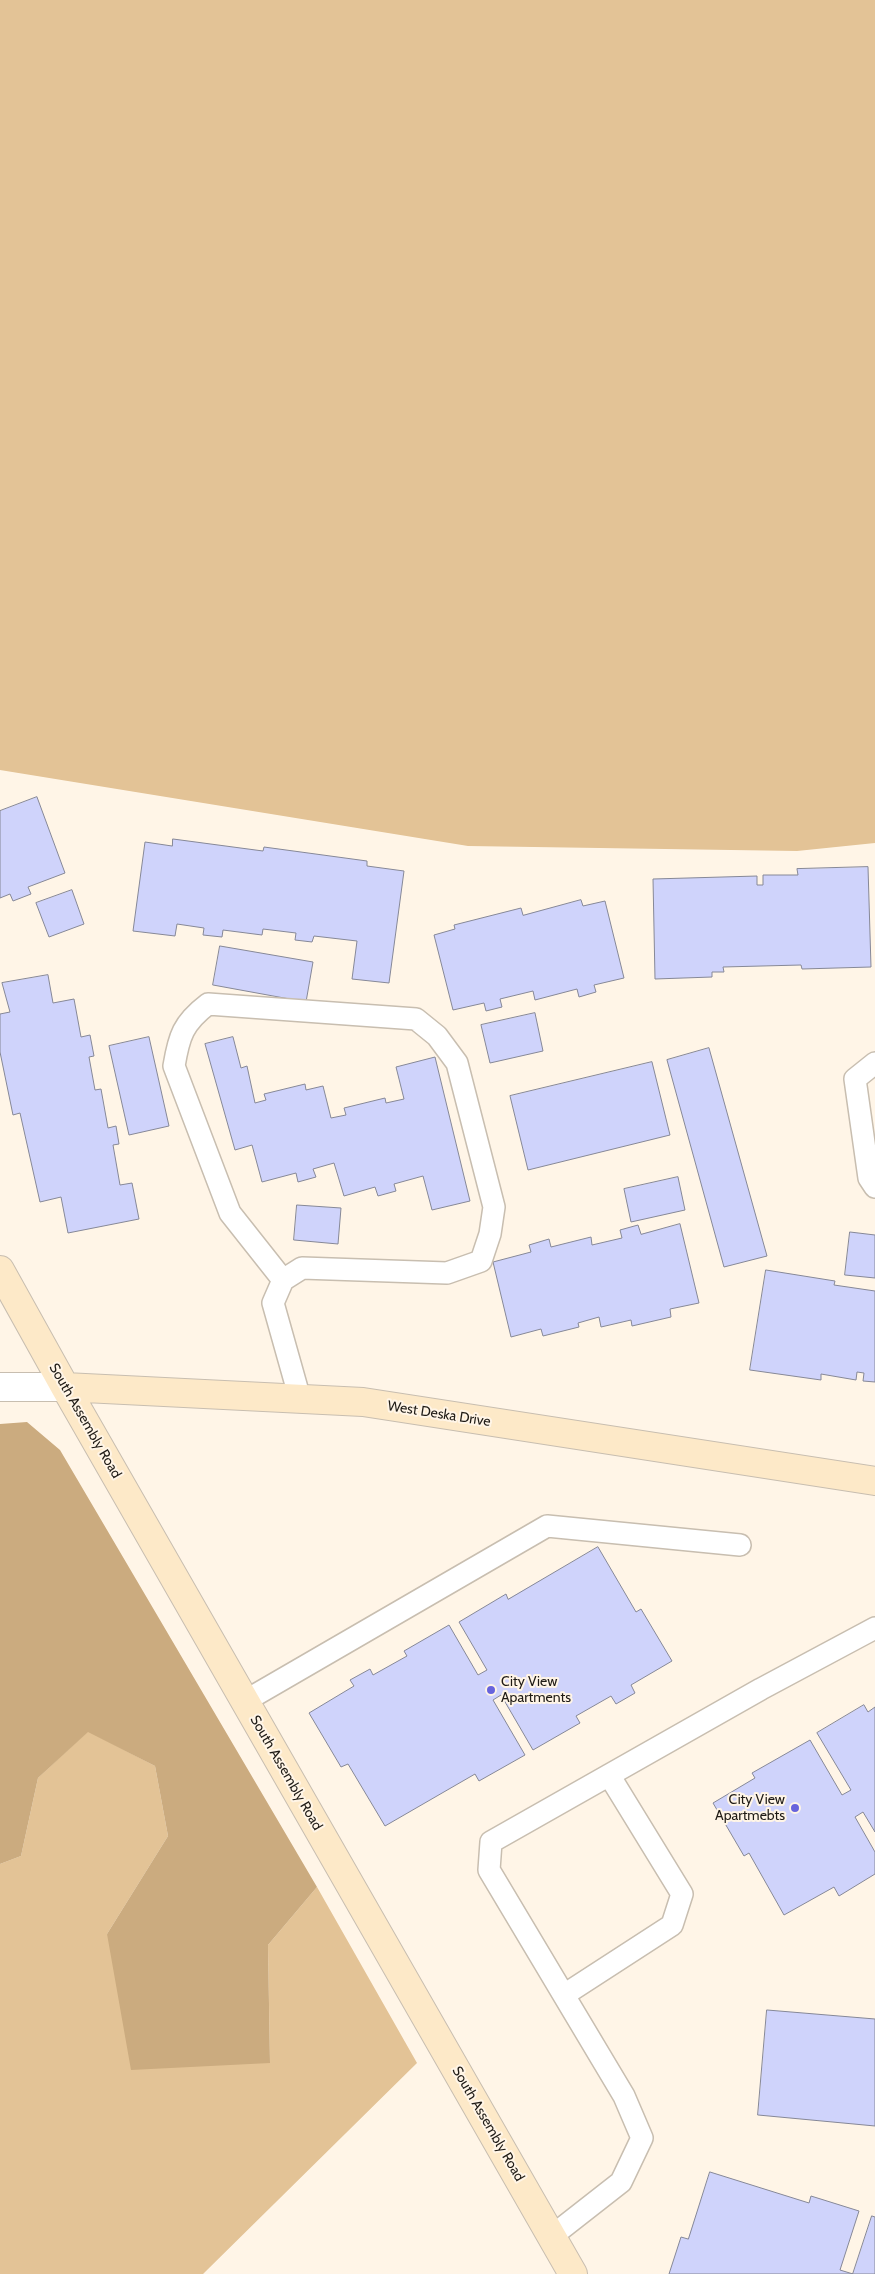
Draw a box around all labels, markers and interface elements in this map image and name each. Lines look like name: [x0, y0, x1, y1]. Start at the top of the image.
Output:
street label: South Assembly Road: [45, 1361, 125, 1481]
street label: West Deska Drive: [386, 1398, 492, 1430]
place label: City View Apartments: [501, 1674, 571, 1706]
marker: City View Apartments: [485, 1684, 497, 1696]
street label: South Assembly Road: [246, 1713, 326, 1833]
place label: City View Apartmebts: [715, 1792, 785, 1824]
marker: City View Apartmebts: [789, 1802, 801, 1814]
street label: South Assembly Road: [448, 2064, 528, 2184]

